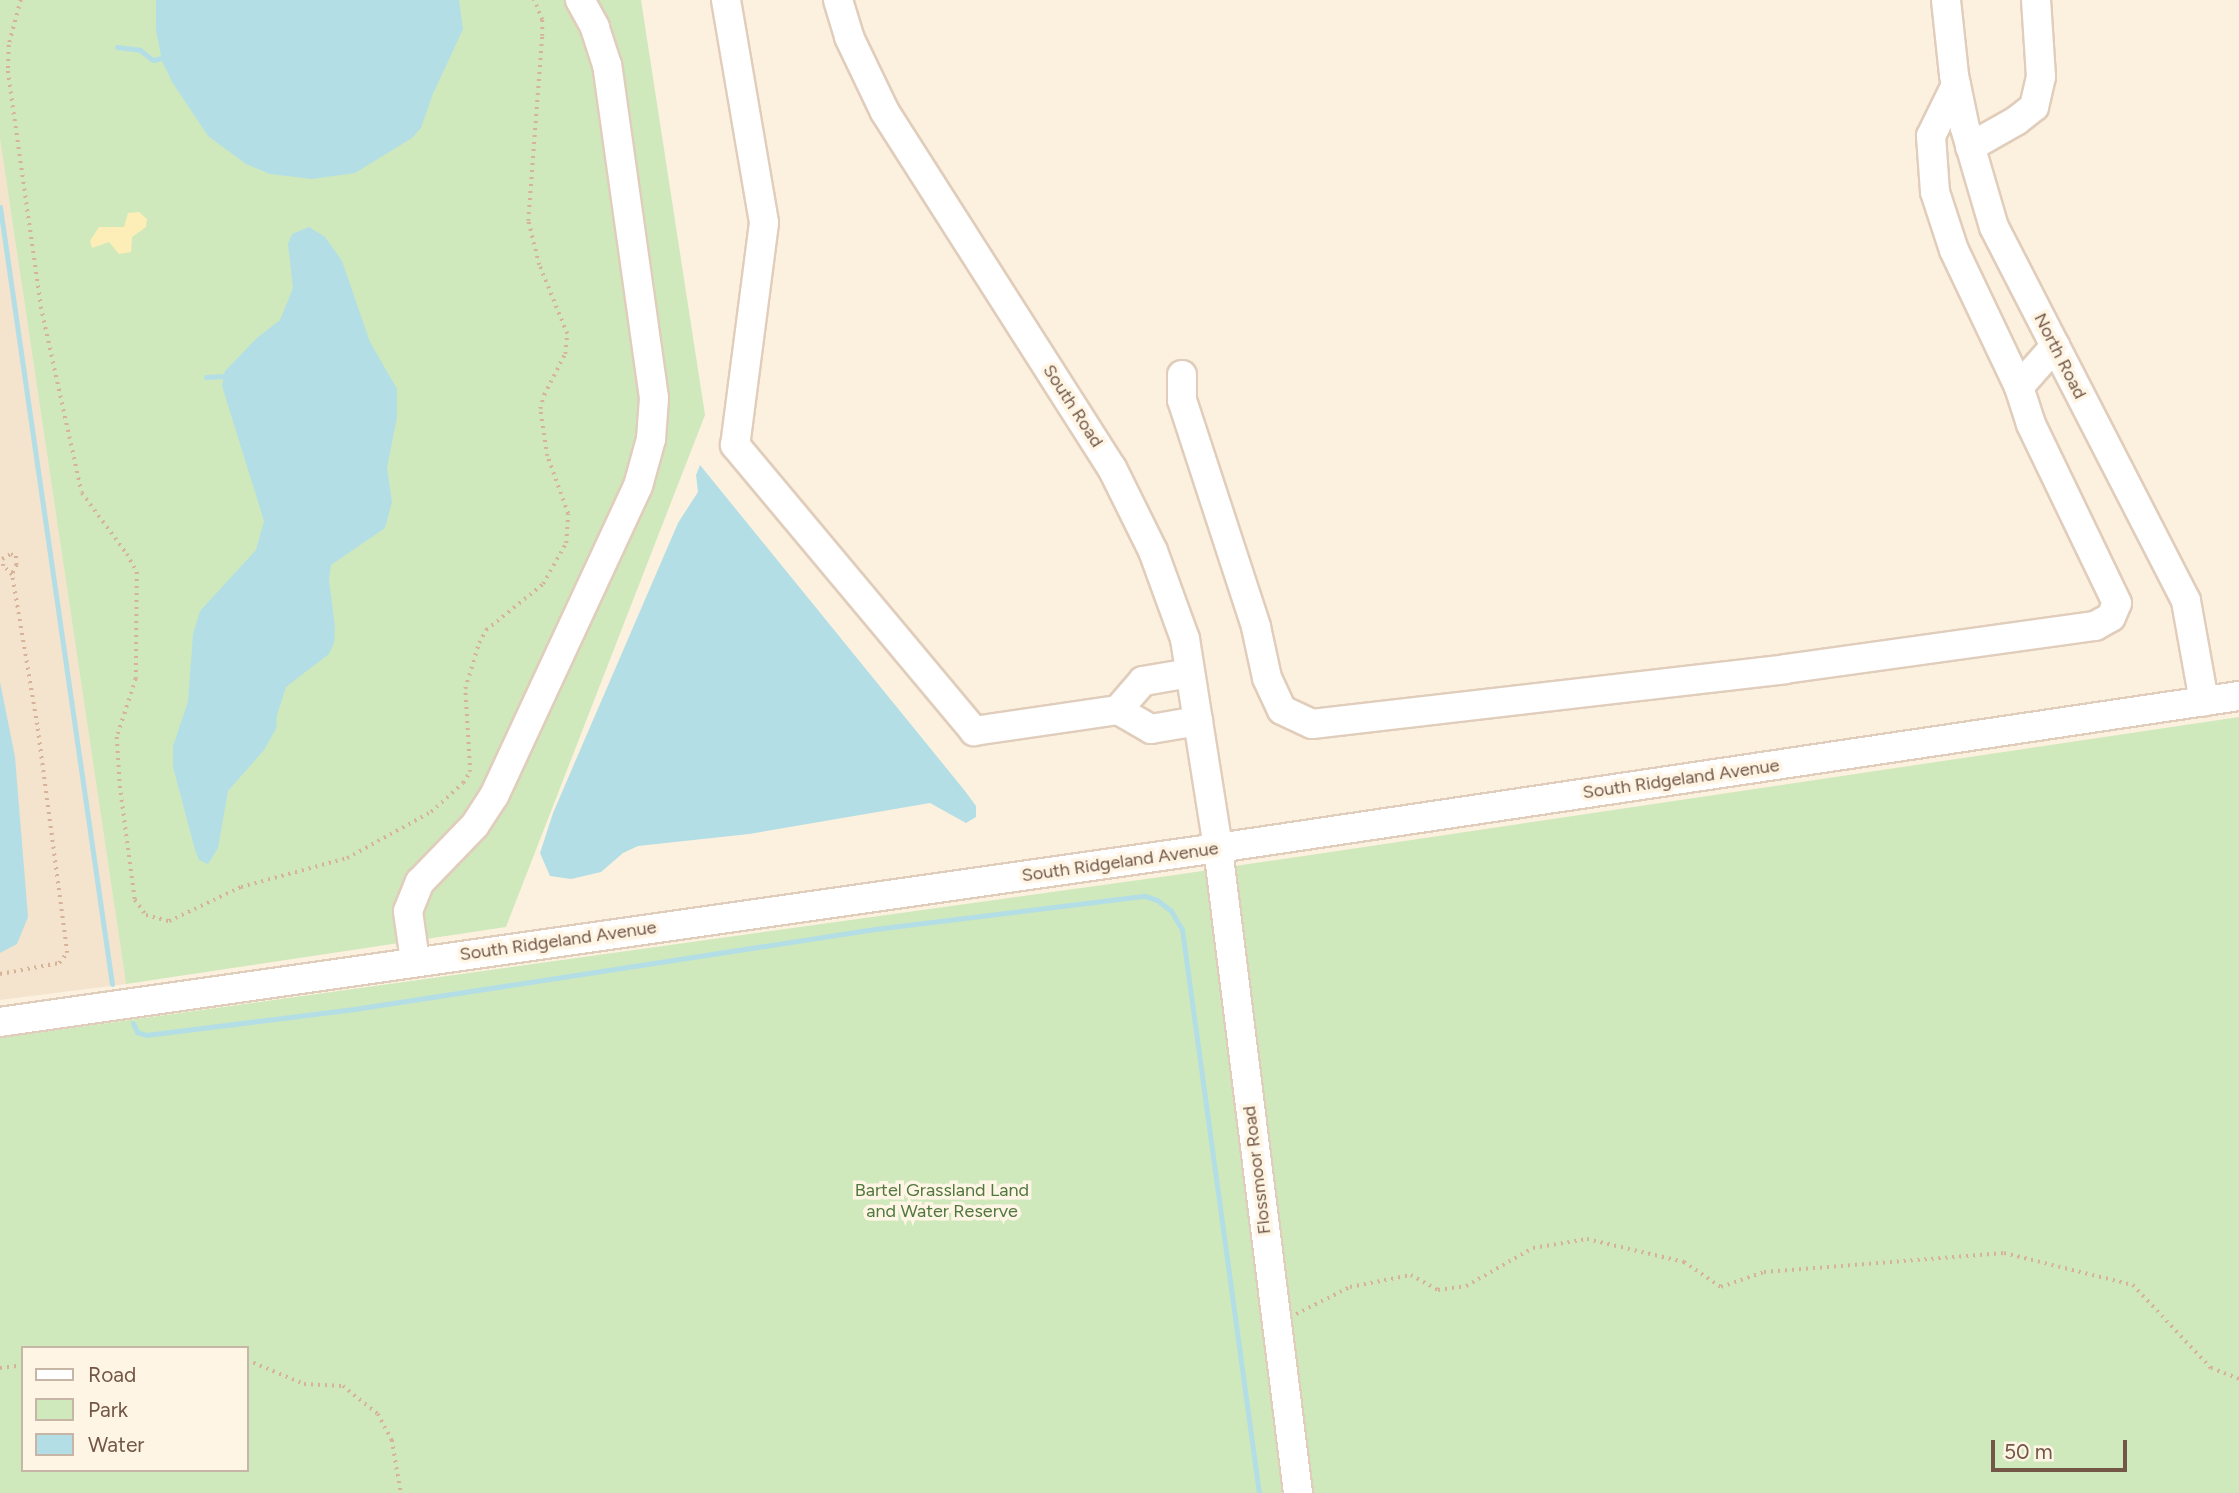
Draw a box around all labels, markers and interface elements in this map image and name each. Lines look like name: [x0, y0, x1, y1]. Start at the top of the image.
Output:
street label: North Road: [2029, 310, 2091, 402]
street label: South Road: [1038, 361, 1108, 451]
street label: South Ridgeland Avenue: [1581, 755, 1781, 803]
street label: South Ridgeland Avenue: [1020, 838, 1220, 886]
street label: South Ridgeland Avenue: [458, 917, 658, 965]
street label: Flossmoor Road: [1238, 1105, 1276, 1235]
park label: Bartel Grassland Land and Water Reserve: [855, 1180, 1029, 1222]
legend: [21, 1346, 248, 1472]
text: Road: [88, 1362, 136, 1387]
text: Park: [88, 1397, 128, 1422]
scale bar: [1994, 1426, 2130, 1470]
text: Water: [88, 1432, 144, 1457]
text: 50 m: [2004, 1439, 2053, 1464]

